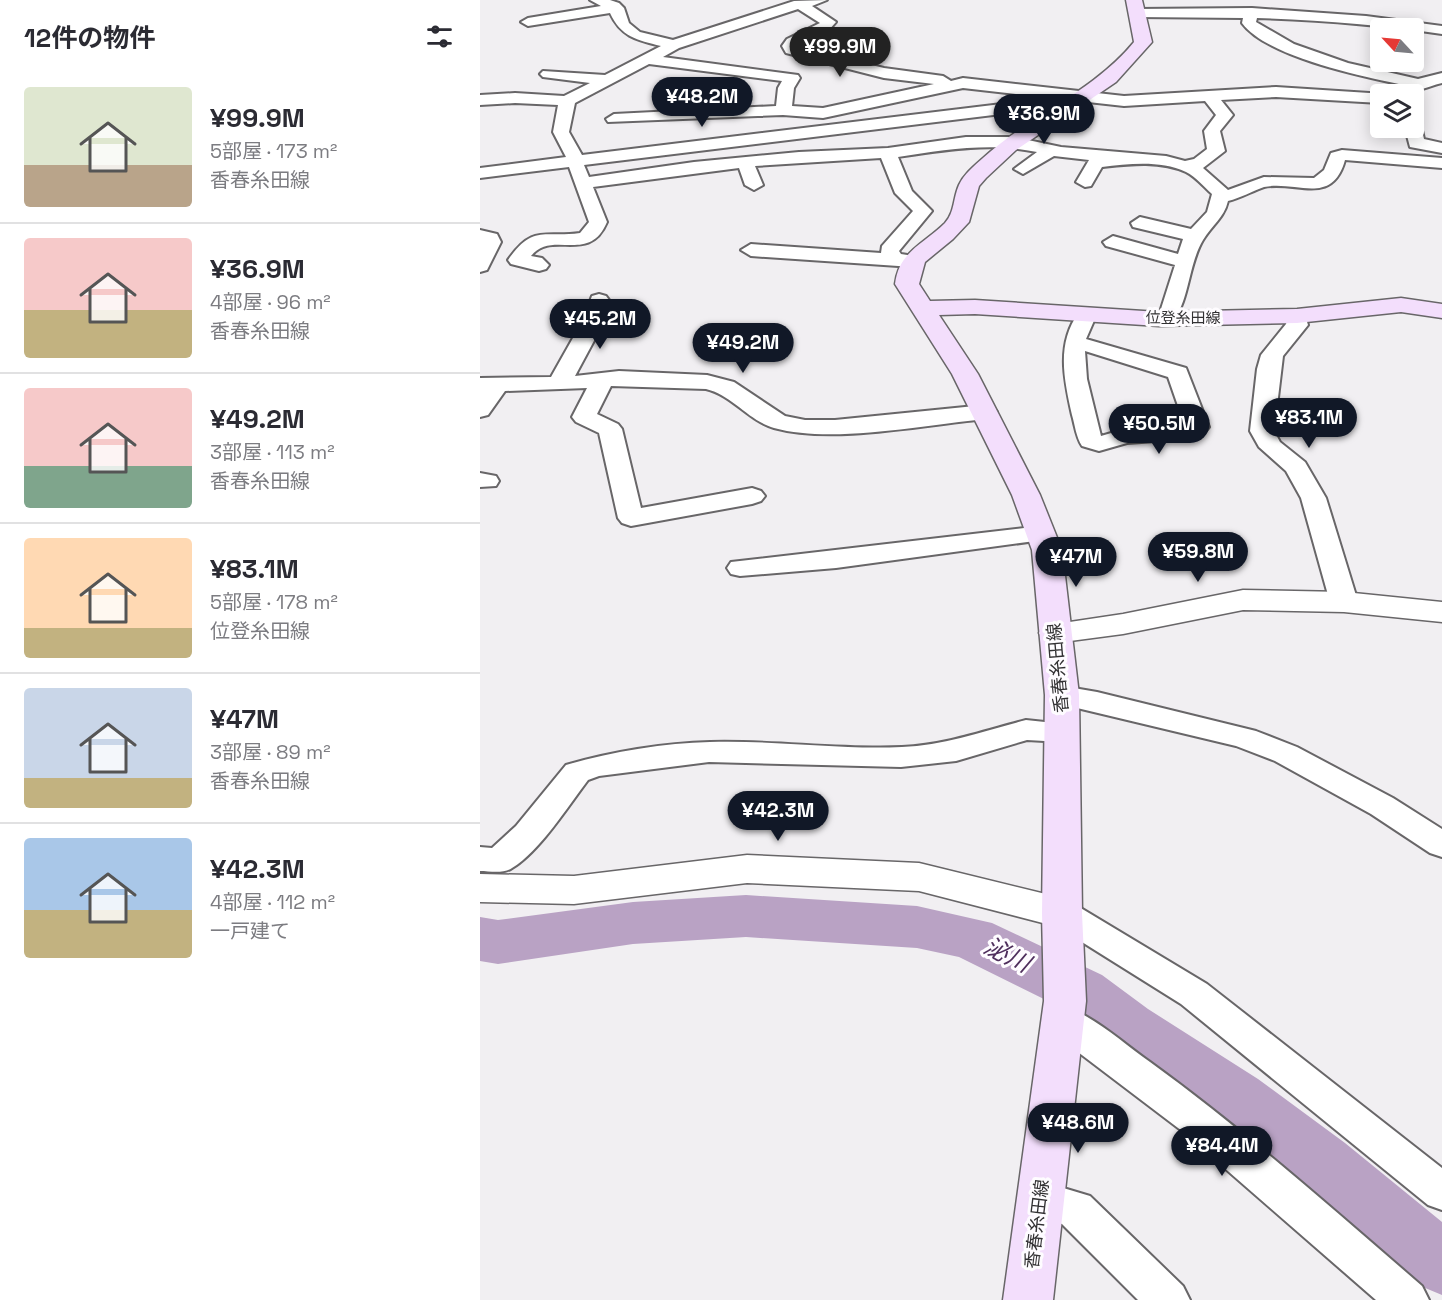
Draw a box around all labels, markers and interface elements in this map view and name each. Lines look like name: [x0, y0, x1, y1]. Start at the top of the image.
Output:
north arrow: [1370, 18, 1424, 72]
map controls: [1370, 18, 1424, 138]
icon: filters: [423, 20, 456, 53]
text: 12件の物件: [24, 21, 155, 55]
pin: ¥99.9M: [791, 27, 889, 78]
text: ¥99.9M: [804, 33, 876, 59]
pin: ¥48.2M: [653, 77, 751, 128]
text: ¥48.2M: [666, 83, 738, 109]
button: layers: [1370, 84, 1424, 138]
pin: ¥36.9M: [995, 94, 1093, 145]
text: ¥36.9M: [1008, 100, 1080, 126]
text: ¥99.9M: [210, 101, 305, 135]
icon: home: [72, 111, 144, 183]
text: 5部屋 · 173 m²: [210, 138, 337, 164]
text: 香春糸田線: [210, 167, 310, 193]
text: ¥36.9M: [210, 252, 305, 286]
icon: home: [72, 262, 144, 334]
text: 4部屋 · 96 m²: [210, 289, 331, 315]
pin: ¥45.2M: [551, 299, 649, 350]
text: ¥45.2M: [564, 305, 636, 331]
street label: 位登糸田線: [1145, 308, 1221, 327]
text: 香春糸田線: [210, 318, 310, 344]
pin: ¥49.2M: [694, 323, 792, 374]
text: ¥49.2M: [707, 329, 779, 355]
pin: ¥83.1M: [1260, 398, 1358, 449]
text: ¥49.2M: [210, 402, 305, 436]
pin: ¥50.5M: [1110, 404, 1208, 455]
text: ¥83.1M: [1275, 404, 1343, 430]
text: ¥50.5M: [1123, 410, 1195, 436]
icon: home: [72, 412, 144, 484]
text: 3部屋 · 113 m²: [210, 439, 335, 465]
text: 香春糸田線: [210, 468, 310, 494]
pin: ¥59.8M: [1149, 532, 1247, 583]
pin: ¥47M: [1040, 537, 1112, 588]
text: ¥59.8M: [1162, 538, 1234, 564]
text: ¥47M: [1050, 543, 1103, 569]
text: ¥83.1M: [210, 552, 299, 586]
icon: home: [72, 562, 144, 634]
text: 5部屋 · 178 m²: [210, 589, 338, 615]
text: 位登糸田線: [210, 618, 310, 644]
street label: 香春糸田線: [1042, 622, 1073, 714]
text: ¥47M: [210, 702, 279, 736]
icon: home: [72, 712, 144, 784]
text: 3部屋 · 89 m²: [210, 739, 330, 765]
text: 香春糸田線: [210, 768, 310, 794]
pin: ¥42.3M: [729, 791, 827, 842]
text: ¥42.3M: [742, 797, 814, 823]
text: ¥42.3M: [210, 852, 305, 886]
icon: home: [72, 862, 144, 934]
text: 4部屋 · 112 m²: [210, 889, 335, 915]
text: 一戸建て: [210, 918, 290, 944]
water label: 泌川: [979, 930, 1038, 980]
pin: ¥48.6M: [1029, 1103, 1127, 1154]
text: ¥48.6M: [1042, 1109, 1114, 1135]
pin: ¥84.4M: [1173, 1126, 1271, 1177]
text: ¥84.4M: [1185, 1132, 1259, 1158]
street label: 香春糸田線: [1020, 1178, 1053, 1270]

